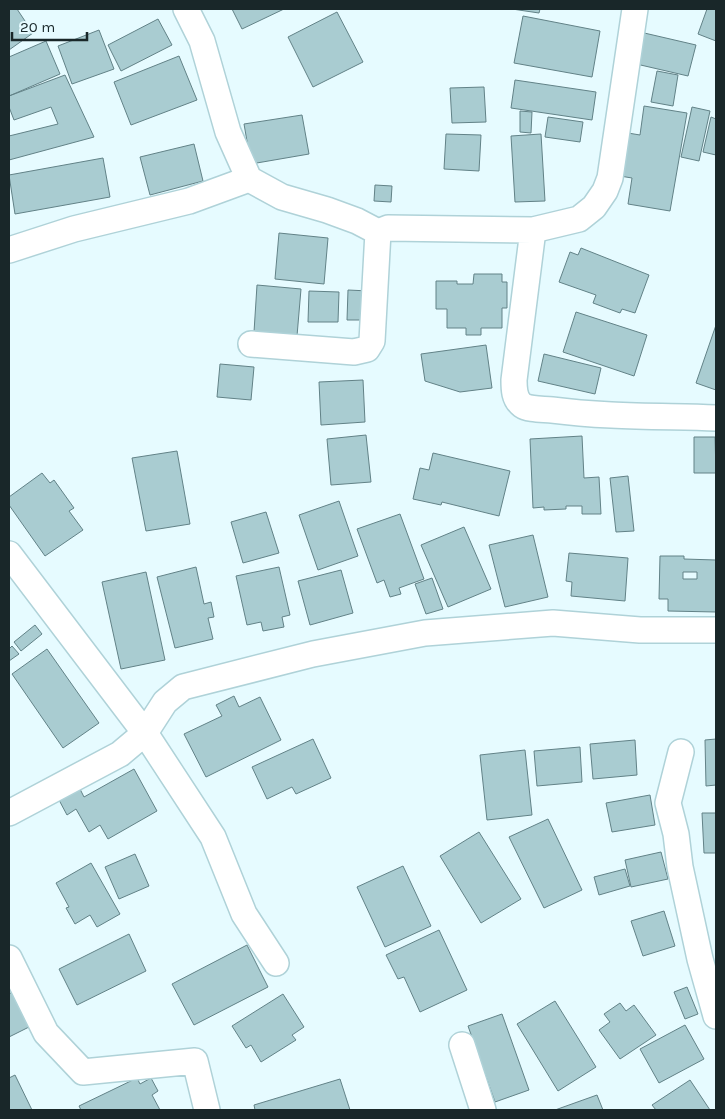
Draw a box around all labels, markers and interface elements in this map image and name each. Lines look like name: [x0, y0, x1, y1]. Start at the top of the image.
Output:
scale bar: [12, 10, 88, 42]
text: 20 m: [20, 18, 55, 36]

